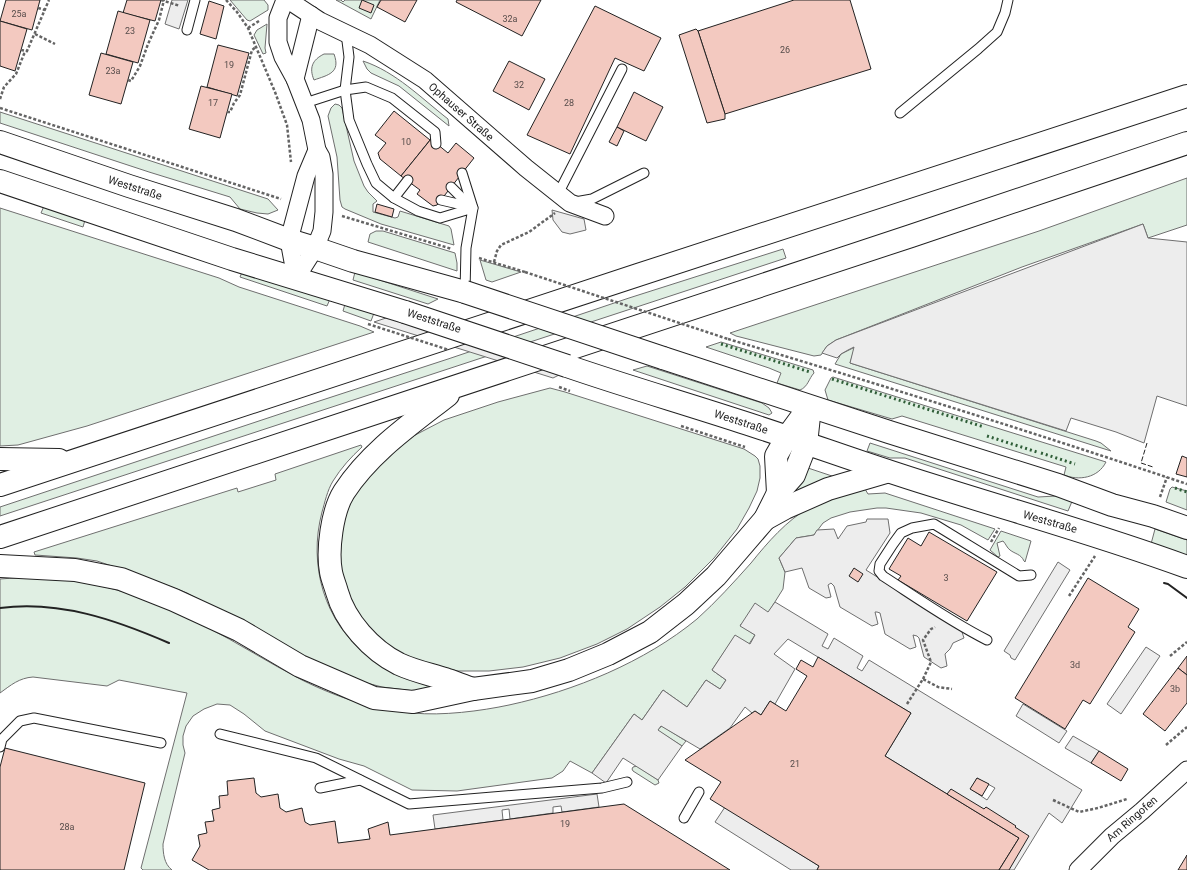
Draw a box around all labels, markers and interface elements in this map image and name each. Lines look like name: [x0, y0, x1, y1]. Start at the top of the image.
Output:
house number: 25a: [11, 9, 27, 19]
house number: 32a: [502, 14, 518, 24]
house number: 23: [125, 26, 135, 36]
house number: 26: [780, 45, 790, 55]
house number: 19: [224, 60, 234, 70]
house number: 23a: [105, 66, 121, 76]
street label: Ophauser Straße: [426, 80, 496, 144]
house number: 32: [514, 80, 524, 90]
house number: 17: [208, 98, 218, 108]
house number: 28: [564, 98, 574, 108]
house number: 10: [401, 137, 411, 147]
street label: Weststraße: [106, 173, 164, 203]
street label: Weststraße: [405, 306, 463, 336]
street label: Weststraße: [712, 407, 770, 437]
street label: Weststraße: [1021, 508, 1079, 536]
house number: 3: [943, 573, 949, 583]
house number: 3d: [1070, 660, 1080, 670]
house number: 3b: [1170, 684, 1180, 694]
house number: 21: [790, 759, 800, 769]
street label: Am Ringofen: [1104, 793, 1160, 845]
house number: 19: [560, 819, 570, 829]
house number: 28a: [59, 822, 75, 832]

